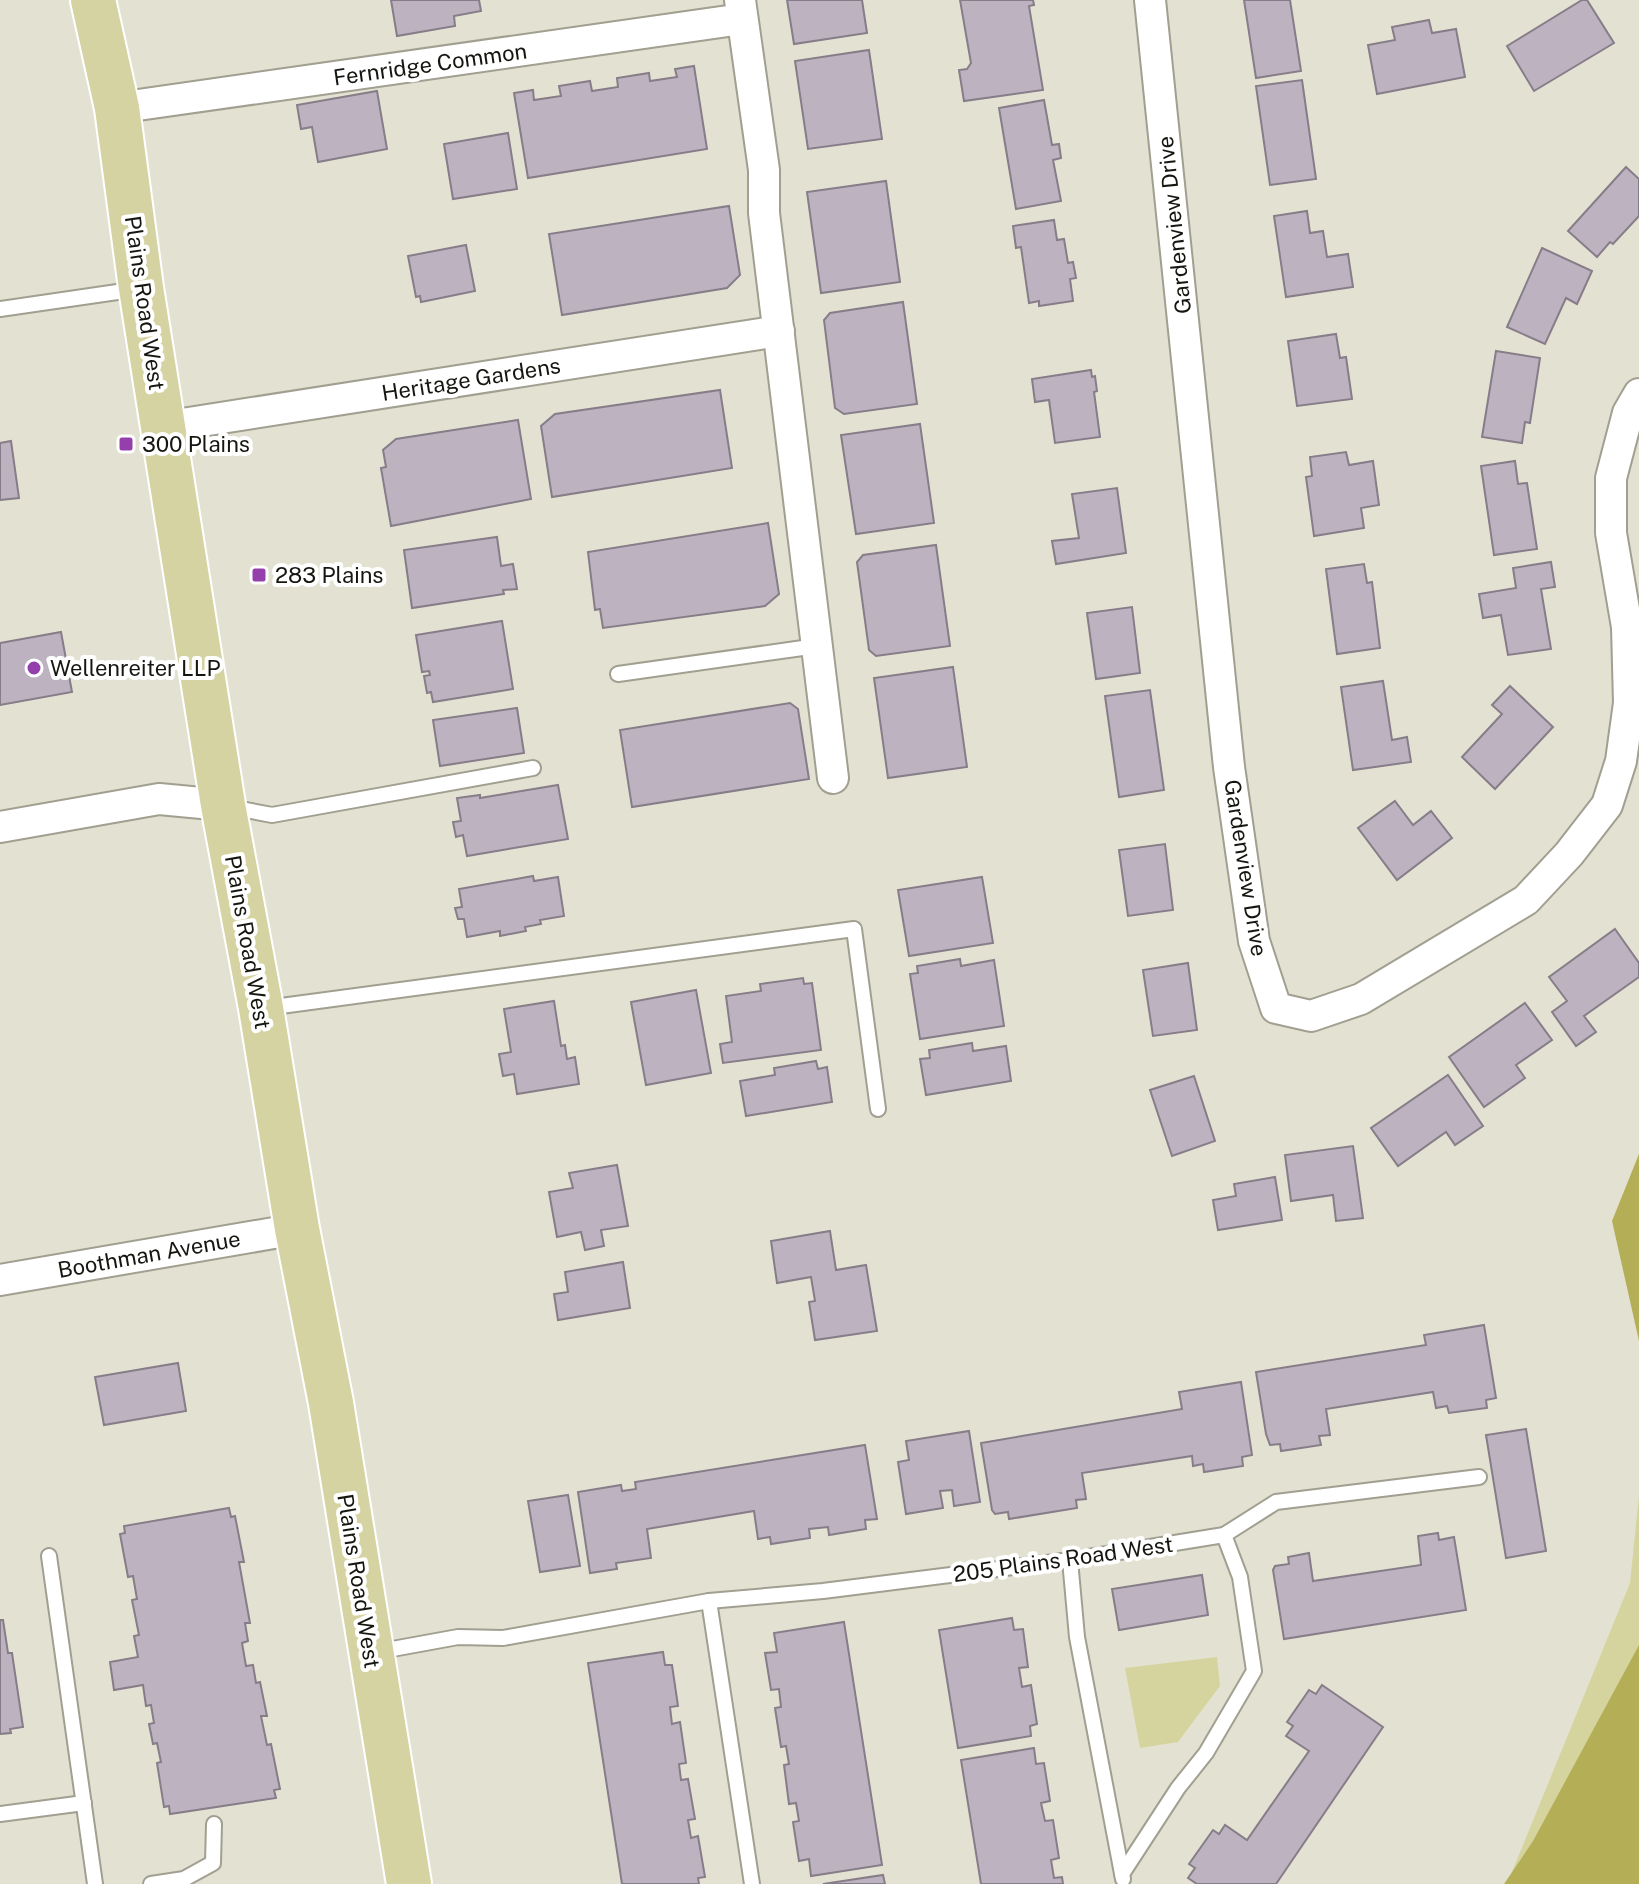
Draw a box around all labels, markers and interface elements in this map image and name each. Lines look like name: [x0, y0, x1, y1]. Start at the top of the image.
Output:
street label: Fernridge Common: [331, 38, 529, 90]
street label: Gardenview Drive: [1152, 135, 1196, 315]
street label: Plains Road West: [120, 214, 170, 392]
street label: Heritage Gardens: [380, 352, 562, 406]
place label: 300 Plains: [142, 431, 250, 457]
marker: 300 Plains: [117, 435, 135, 453]
place label: 283 Plains: [275, 562, 383, 588]
marker: 283 Plains: [250, 566, 268, 584]
place label: Wellenreiter LLP: [50, 655, 220, 681]
marker: Wellenreiter LLP: [25, 659, 43, 677]
street label: Gardenview Drive: [1219, 778, 1273, 958]
street label: Plains Road West: [220, 853, 276, 1031]
street label: Boothman Avenue: [56, 1225, 242, 1283]
street label: Plains Road West: [332, 1492, 386, 1670]
street label: 205 Plains Road West: [951, 1531, 1175, 1587]

